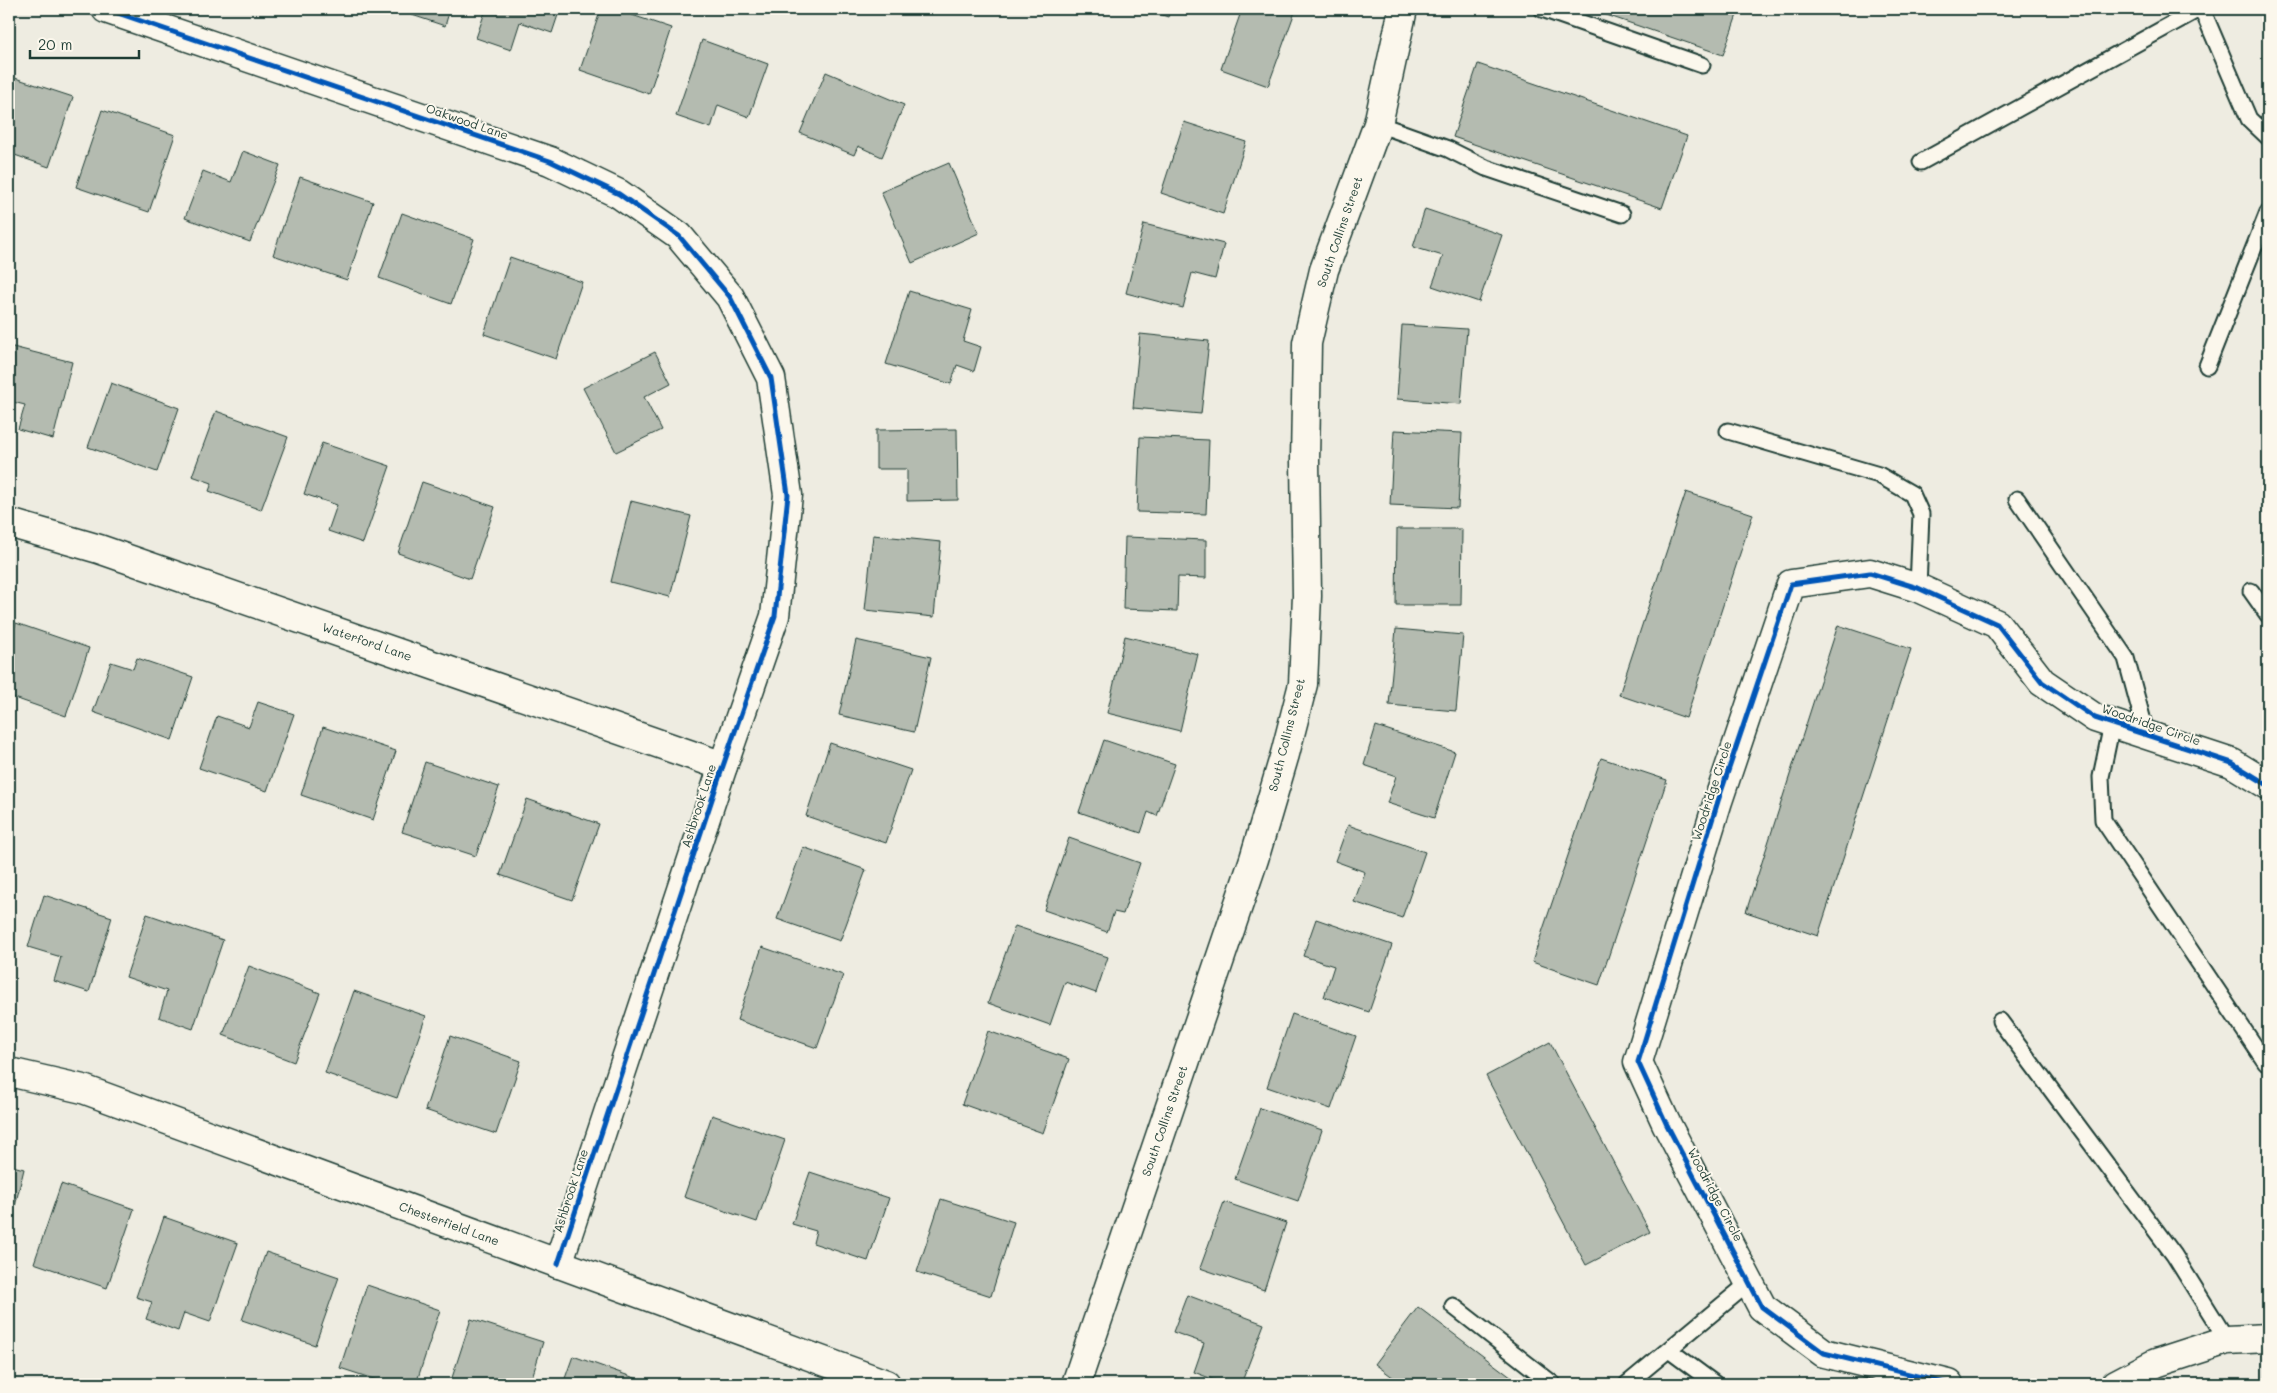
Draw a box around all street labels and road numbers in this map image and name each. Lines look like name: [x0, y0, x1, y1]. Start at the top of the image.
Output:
street label: Oakwood Lane: [424, 99, 511, 143]
street label: South Collins Street: [1313, 174, 1366, 289]
street label: Waterford Lane: [320, 618, 414, 664]
street label: South Collins Street: [1264, 676, 1308, 793]
street label: Woodridge Circle: [2100, 700, 2203, 748]
street label: Woodridge Circle: [1687, 739, 1735, 842]
street label: Ashbrook Lane: [677, 762, 719, 849]
street label: South Collins Street: [1138, 1063, 1191, 1178]
street label: Woodridge Circle: [1684, 1145, 1747, 1244]
street label: Ashbrook Lane: [549, 1147, 591, 1234]
street label: Chesterfield Lane: [397, 1198, 502, 1249]

